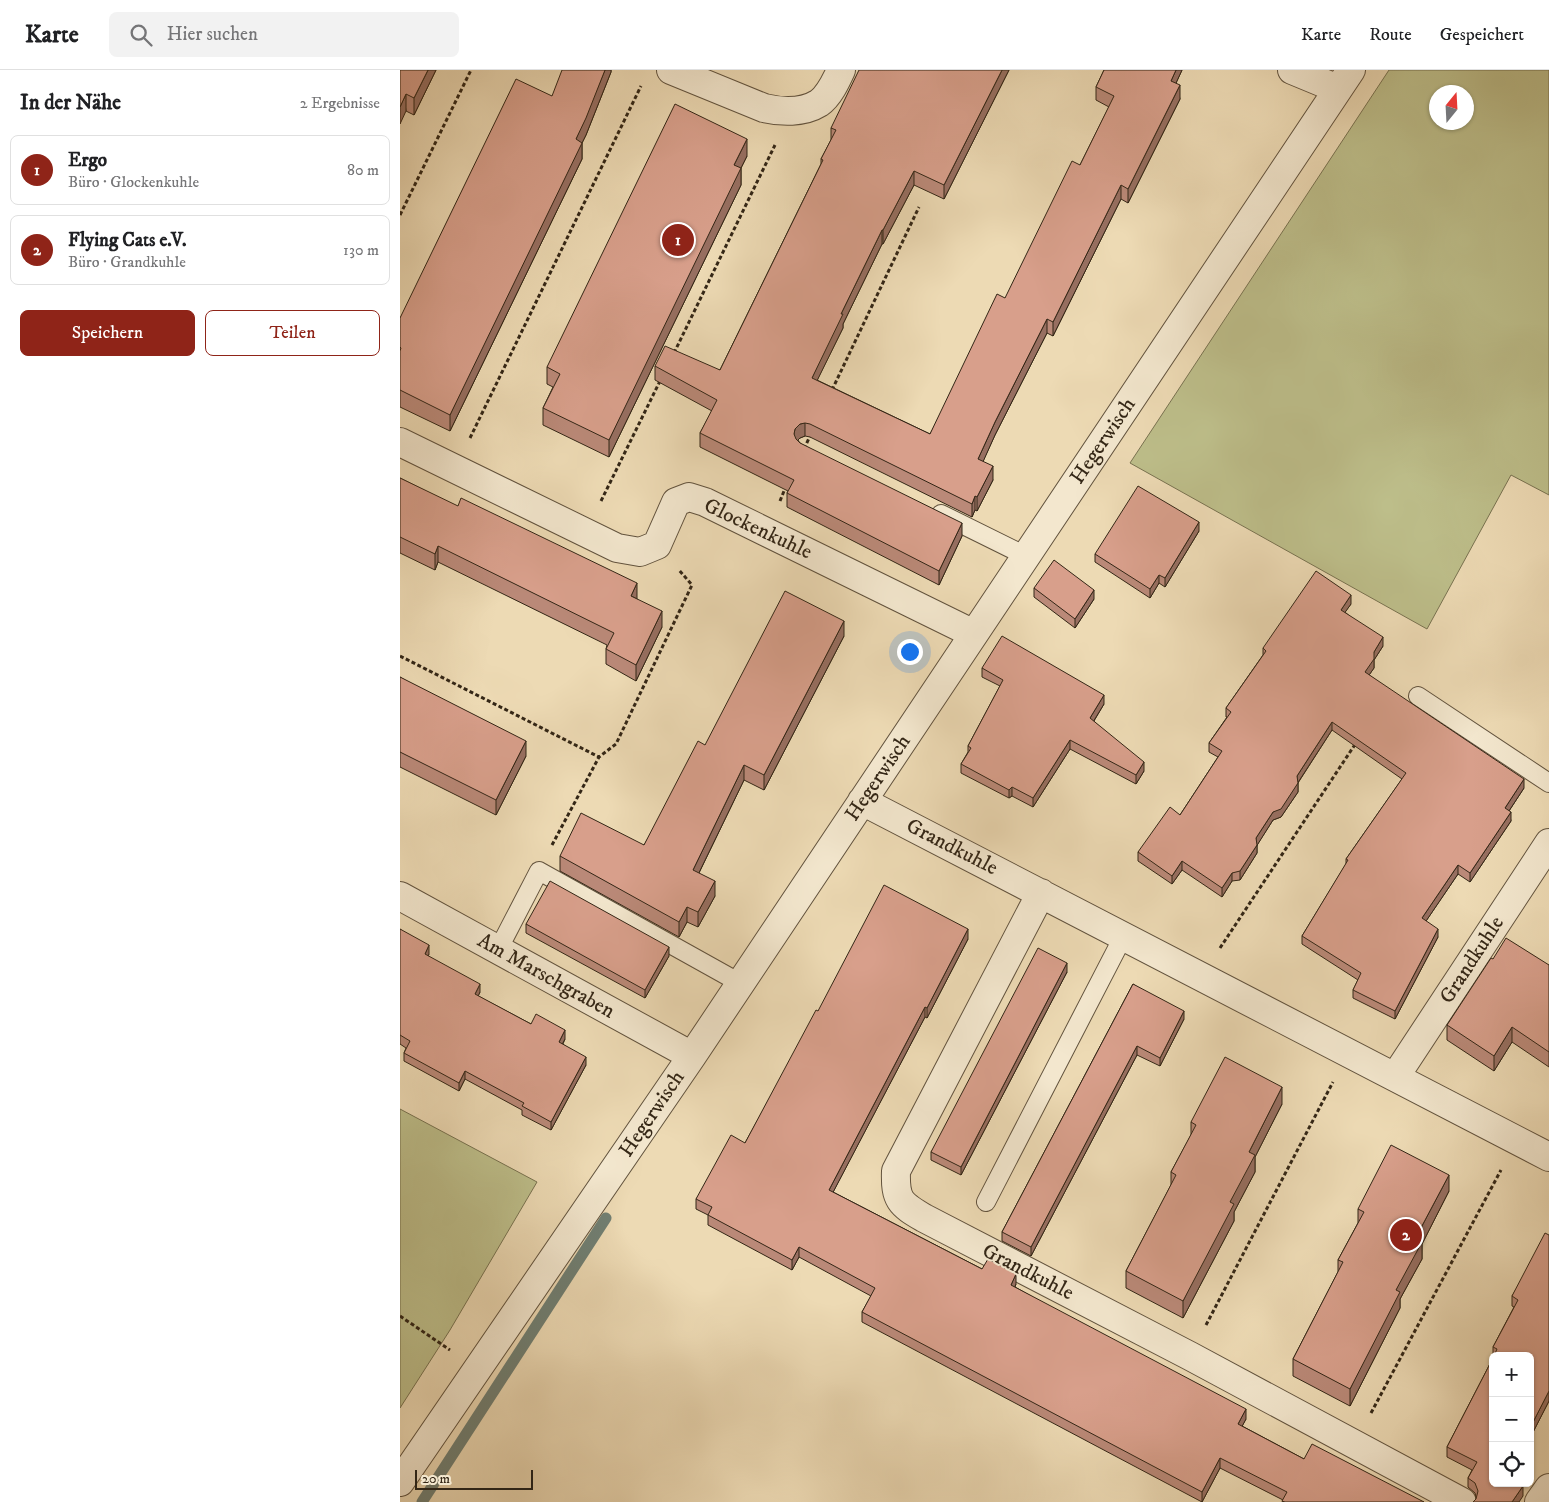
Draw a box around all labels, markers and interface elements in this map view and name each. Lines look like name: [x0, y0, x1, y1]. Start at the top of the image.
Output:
search box: [109, 12, 459, 57]
text: Karte: [25, 20, 79, 50]
icon: search: [127, 21, 155, 49]
text: Hier suchen: [167, 23, 258, 46]
text: Karte: [1301, 24, 1341, 46]
text: Route: [1369, 24, 1412, 46]
text: Gespeichert: [1440, 24, 1524, 46]
north arrow: [1429, 85, 1474, 130]
text: In der Nähe: [20, 90, 121, 116]
text: 2 Ergebnisse: [300, 93, 380, 113]
text: Ergo: [68, 149, 107, 172]
text: 1: [34, 160, 40, 180]
text: 80 m: [347, 160, 379, 180]
text: Büro · Glockenkuhle: [68, 172, 199, 192]
pin: 1: [662, 221, 694, 259]
text: Flying Cats e.V.: [68, 229, 186, 252]
text: 2: [33, 240, 41, 260]
text: 130 m: [343, 240, 379, 260]
text: Büro · Grandkuhle: [68, 252, 186, 272]
button: Speichern: [20, 310, 195, 356]
button: Teilen: [205, 310, 380, 356]
street label: Hegerwisch: [1065, 393, 1141, 489]
street label: Glockenkuhle: [700, 493, 817, 566]
your location: [897, 639, 923, 665]
street label: Hegerwisch: [840, 730, 916, 826]
street label: Grandkuhle: [902, 813, 1002, 881]
street label: Grandkuhle: [1434, 911, 1510, 1009]
street label: Am Marschgraben: [473, 928, 619, 1024]
street label: Hegerwisch: [614, 1066, 690, 1162]
pin: 2: [1390, 1216, 1422, 1254]
street label: Grandkuhle: [978, 1238, 1078, 1306]
map controls: [1489, 1352, 1534, 1487]
button: +: [1489, 1352, 1534, 1397]
button: −: [1489, 1397, 1534, 1442]
button: locate: [1489, 1442, 1534, 1487]
scale bar: [415, 1467, 532, 1490]
text: 20 m: [422, 1470, 450, 1488]

